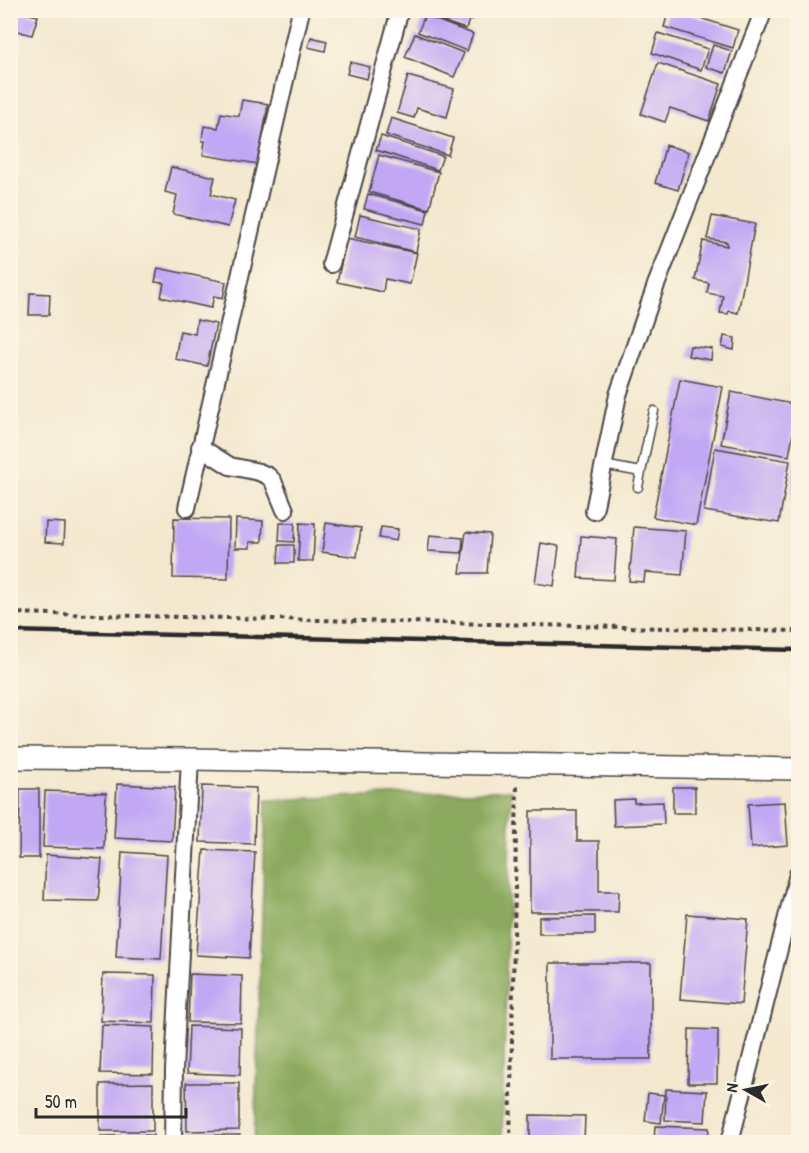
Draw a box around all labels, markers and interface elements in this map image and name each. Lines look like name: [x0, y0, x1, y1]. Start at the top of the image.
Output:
north arrow: [716, 1060, 776, 1120]
scale bar: [36, 1081, 186, 1119]
text: N: [720, 1081, 743, 1094]
text: 50 m: [45, 1089, 77, 1114]

